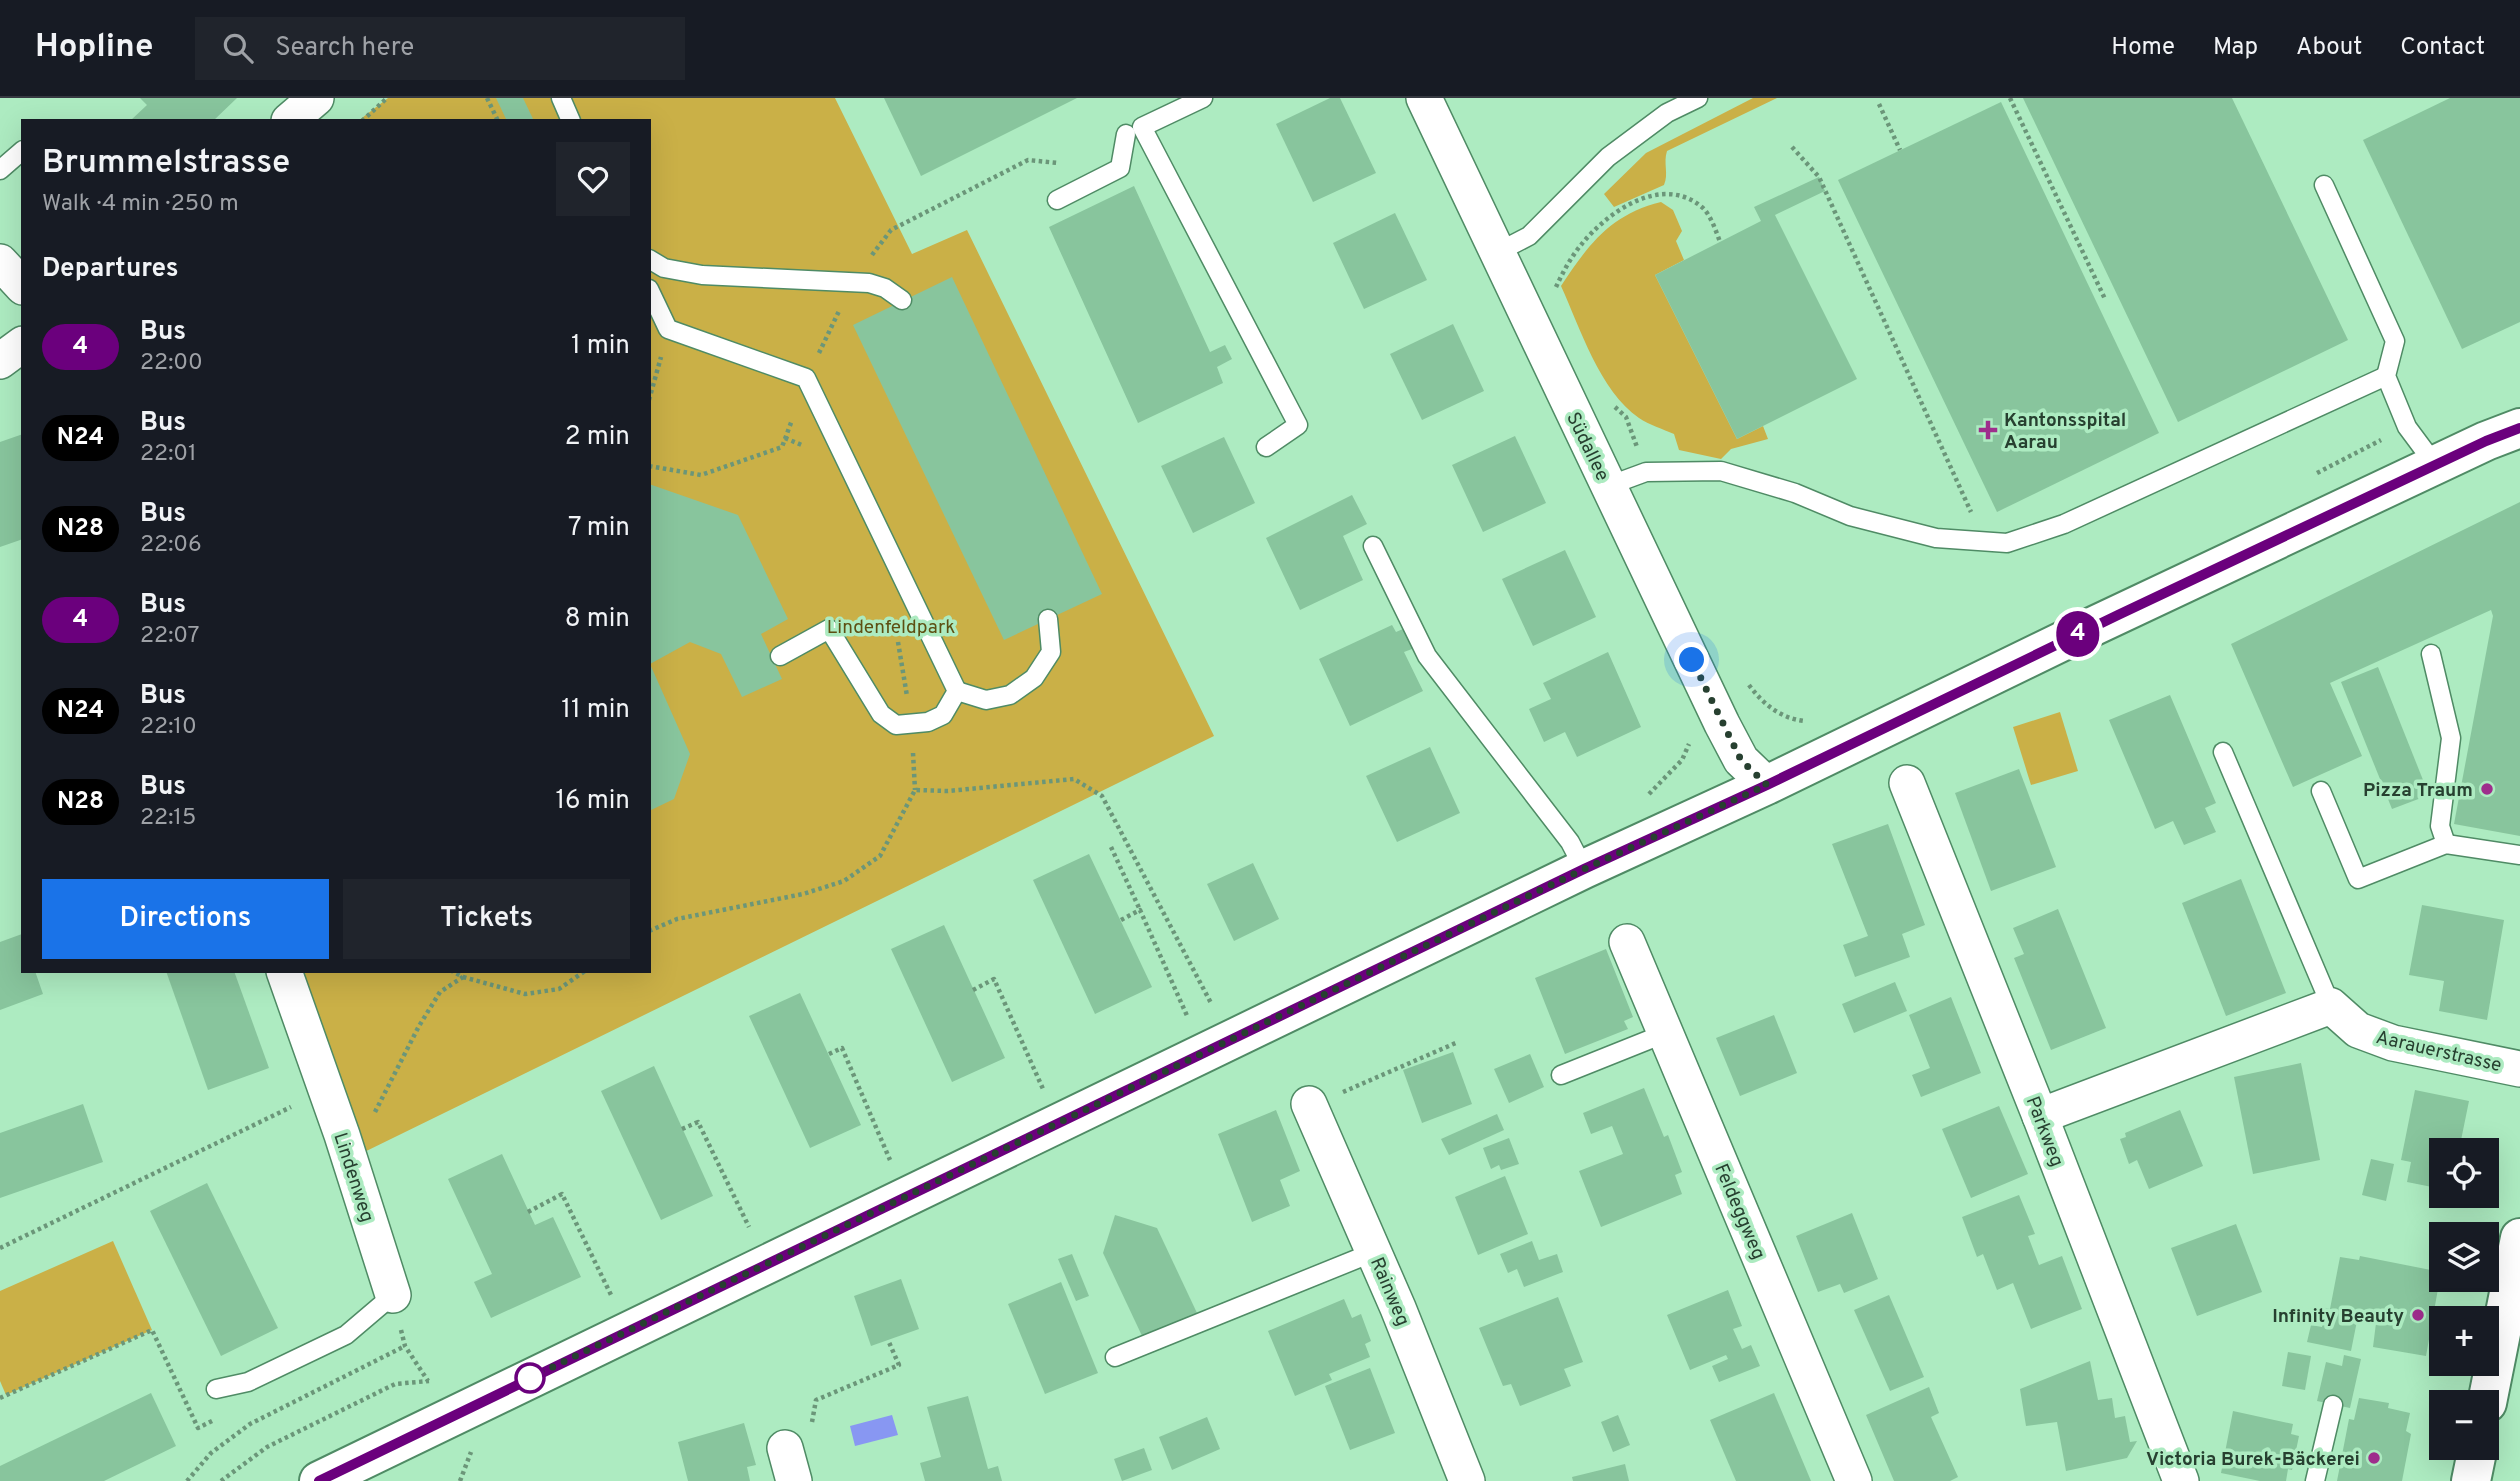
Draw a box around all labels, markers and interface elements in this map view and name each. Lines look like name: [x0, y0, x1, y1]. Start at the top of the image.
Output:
search box: [195, 17, 685, 80]
text: Hopline: [35, 27, 153, 69]
icon: search: [219, 29, 257, 67]
text: Search here: [275, 32, 414, 65]
text: Home: [2111, 33, 2175, 63]
text: Map: [2213, 33, 2258, 63]
text: About: [2296, 33, 2362, 63]
text: Contact: [2400, 33, 2485, 63]
button: heart: [556, 142, 630, 216]
text: Brummelstrasse: [42, 143, 290, 185]
text: Walk · 4 min · 250 m: [42, 190, 239, 219]
text: Departures: [42, 253, 179, 286]
text: Bus: [140, 316, 186, 349]
text: 1 min: [571, 330, 630, 363]
text: 4: [73, 332, 88, 362]
text: 22:00: [140, 349, 203, 378]
text: Bus: [140, 407, 186, 440]
street label: Südallee: [1560, 409, 1614, 485]
place label: Kantonsspital Aarau: [2004, 409, 2126, 455]
marker: Kantonsspital Aarau: [1978, 420, 1998, 440]
text: 2 min: [565, 421, 630, 454]
text: N24: [57, 423, 104, 453]
text: 22:01: [140, 440, 197, 469]
text: Bus: [140, 498, 186, 531]
text: 7 min: [568, 512, 630, 545]
text: N28: [57, 514, 104, 544]
text: 22:06: [140, 531, 202, 560]
text: Bus: [140, 589, 186, 622]
text: 8 min: [565, 603, 630, 636]
text: 4: [73, 605, 88, 635]
line badge: 4: [2055, 611, 2101, 657]
park label: Lindenfeldpark: [827, 616, 955, 640]
text: 4: [2070, 619, 2086, 649]
text: 22:07: [140, 622, 199, 651]
your location: [1674, 642, 1709, 677]
text: Bus: [140, 680, 186, 713]
text: 11 min: [561, 694, 630, 727]
text: N24: [57, 696, 104, 726]
text: 22:10: [140, 713, 197, 742]
text: Bus: [140, 771, 186, 804]
place label: Pizza Traum: [2363, 779, 2473, 803]
marker: Pizza Traum: [2479, 781, 2495, 797]
text: 16 min: [555, 785, 630, 818]
text: N28: [57, 787, 104, 817]
text: 22:15: [140, 804, 196, 833]
button: Directions: [42, 879, 329, 959]
button: Tickets: [343, 879, 630, 959]
street label: Aarauerstrasse: [2373, 1026, 2504, 1078]
street label: Parkweg: [2020, 1093, 2069, 1170]
street label: Lindenweg: [327, 1130, 379, 1225]
map controls: [2429, 1138, 2499, 1460]
button: locate: [2429, 1138, 2499, 1208]
street label: Feldeggweg: [1708, 1160, 1770, 1263]
button: layers: [2429, 1222, 2499, 1292]
street label: Rainweg: [1364, 1254, 1414, 1330]
place label: Infinity Beauty: [2272, 1305, 2404, 1329]
button: +: [2429, 1306, 2499, 1376]
marker: Infinity Beauty: [2410, 1307, 2426, 1323]
unlabelled marker: [515, 1363, 545, 1393]
button: −: [2429, 1390, 2499, 1460]
place label: Victoria Burek-Bäckerei: [2146, 1448, 2360, 1472]
marker: Victoria Burek-Bäckerei: [2366, 1450, 2382, 1466]

